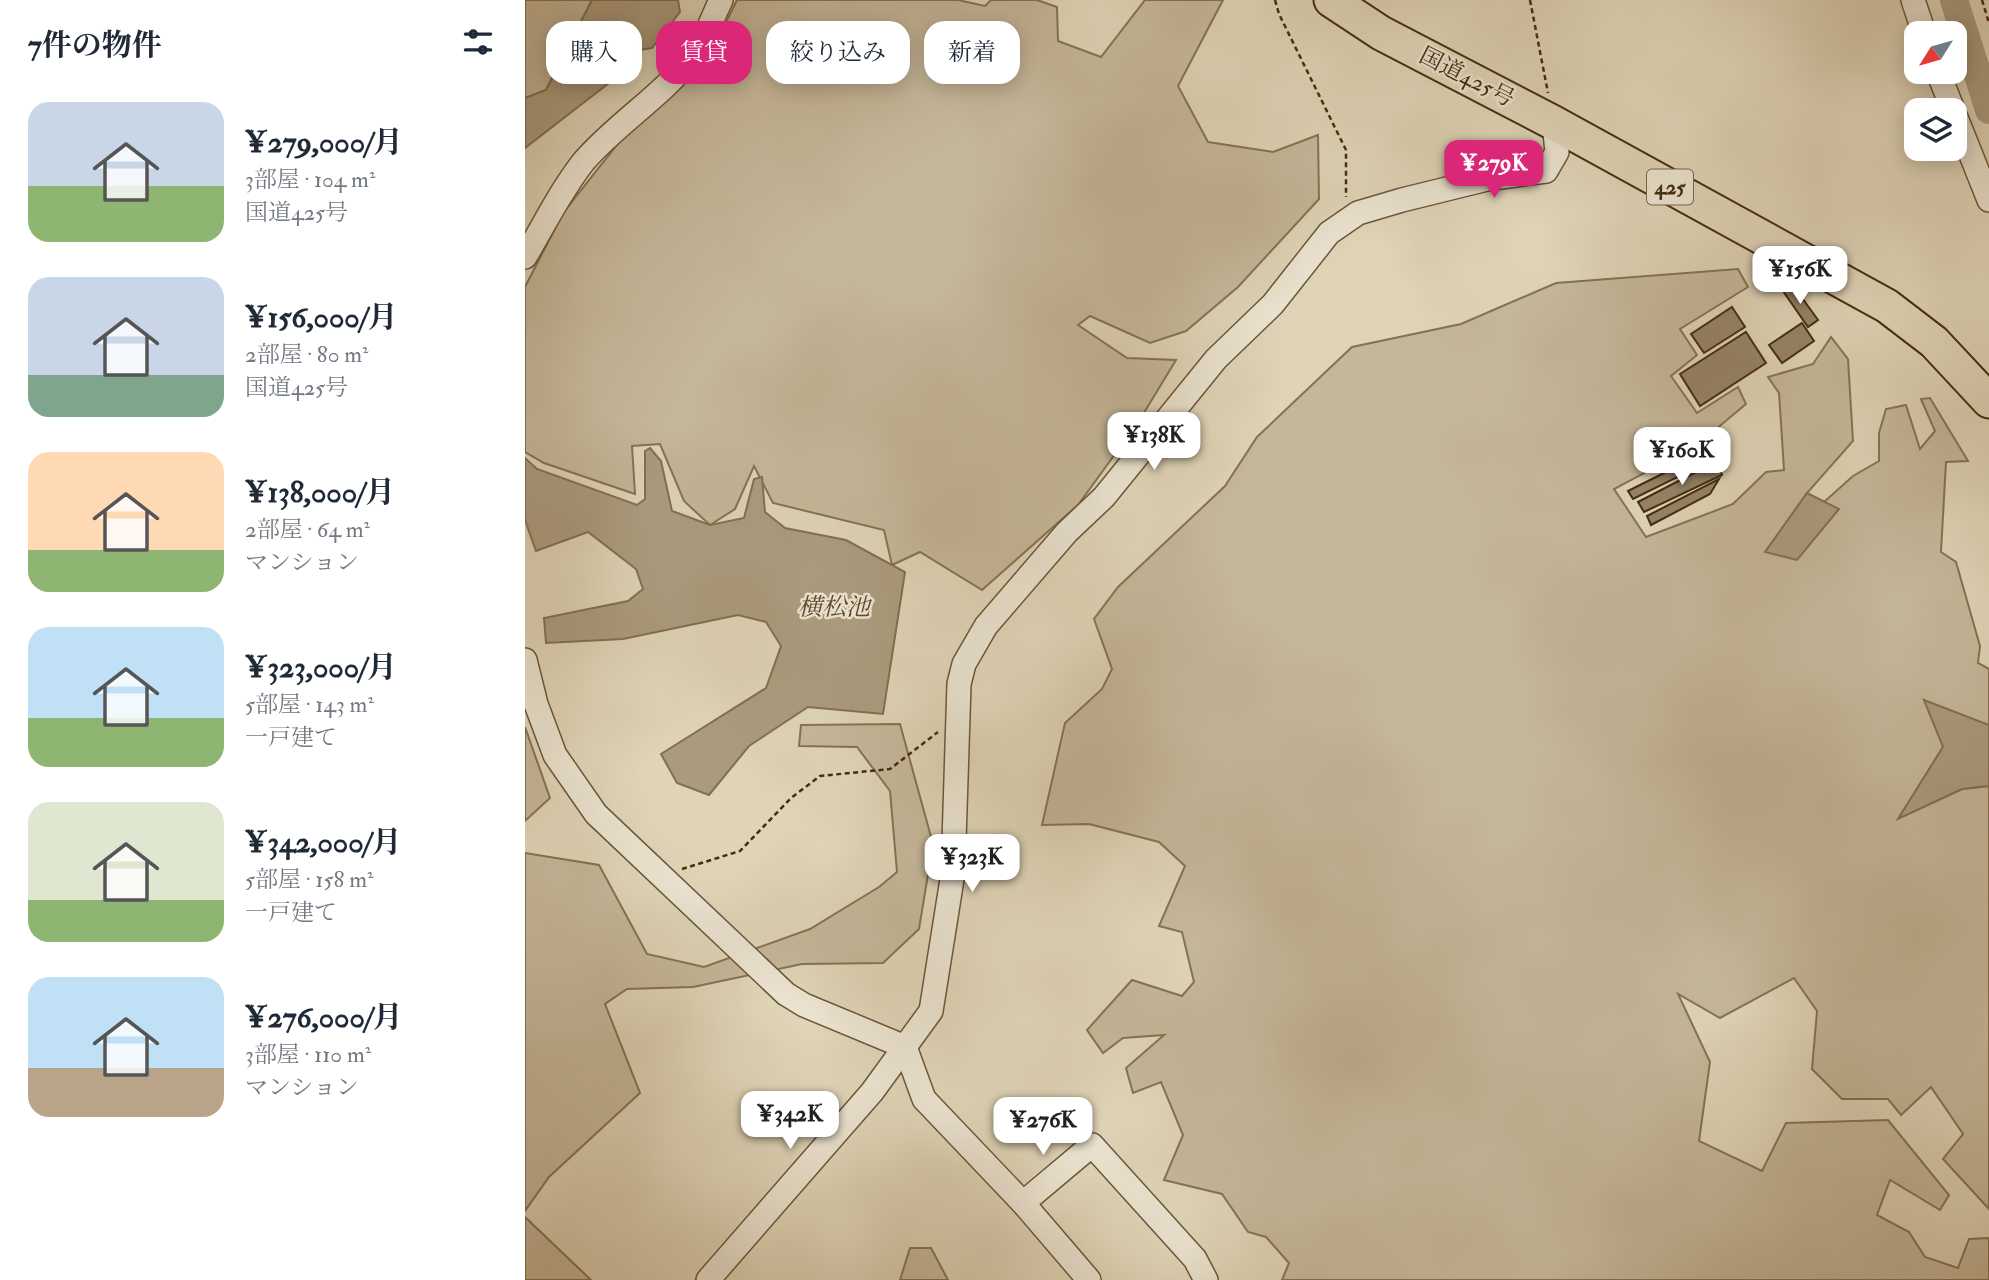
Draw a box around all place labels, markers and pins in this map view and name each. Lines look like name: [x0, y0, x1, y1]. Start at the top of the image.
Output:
pin: ¥279K: [1445, 140, 1543, 200]
pin: ¥156K: [1751, 246, 1849, 306]
pin: ¥138K: [1105, 412, 1203, 472]
pin: ¥160K: [1633, 428, 1731, 487]
pin: ¥323K: [923, 834, 1021, 894]
pin: ¥342K: [741, 1092, 839, 1151]
pin: ¥276K: [994, 1098, 1092, 1157]

